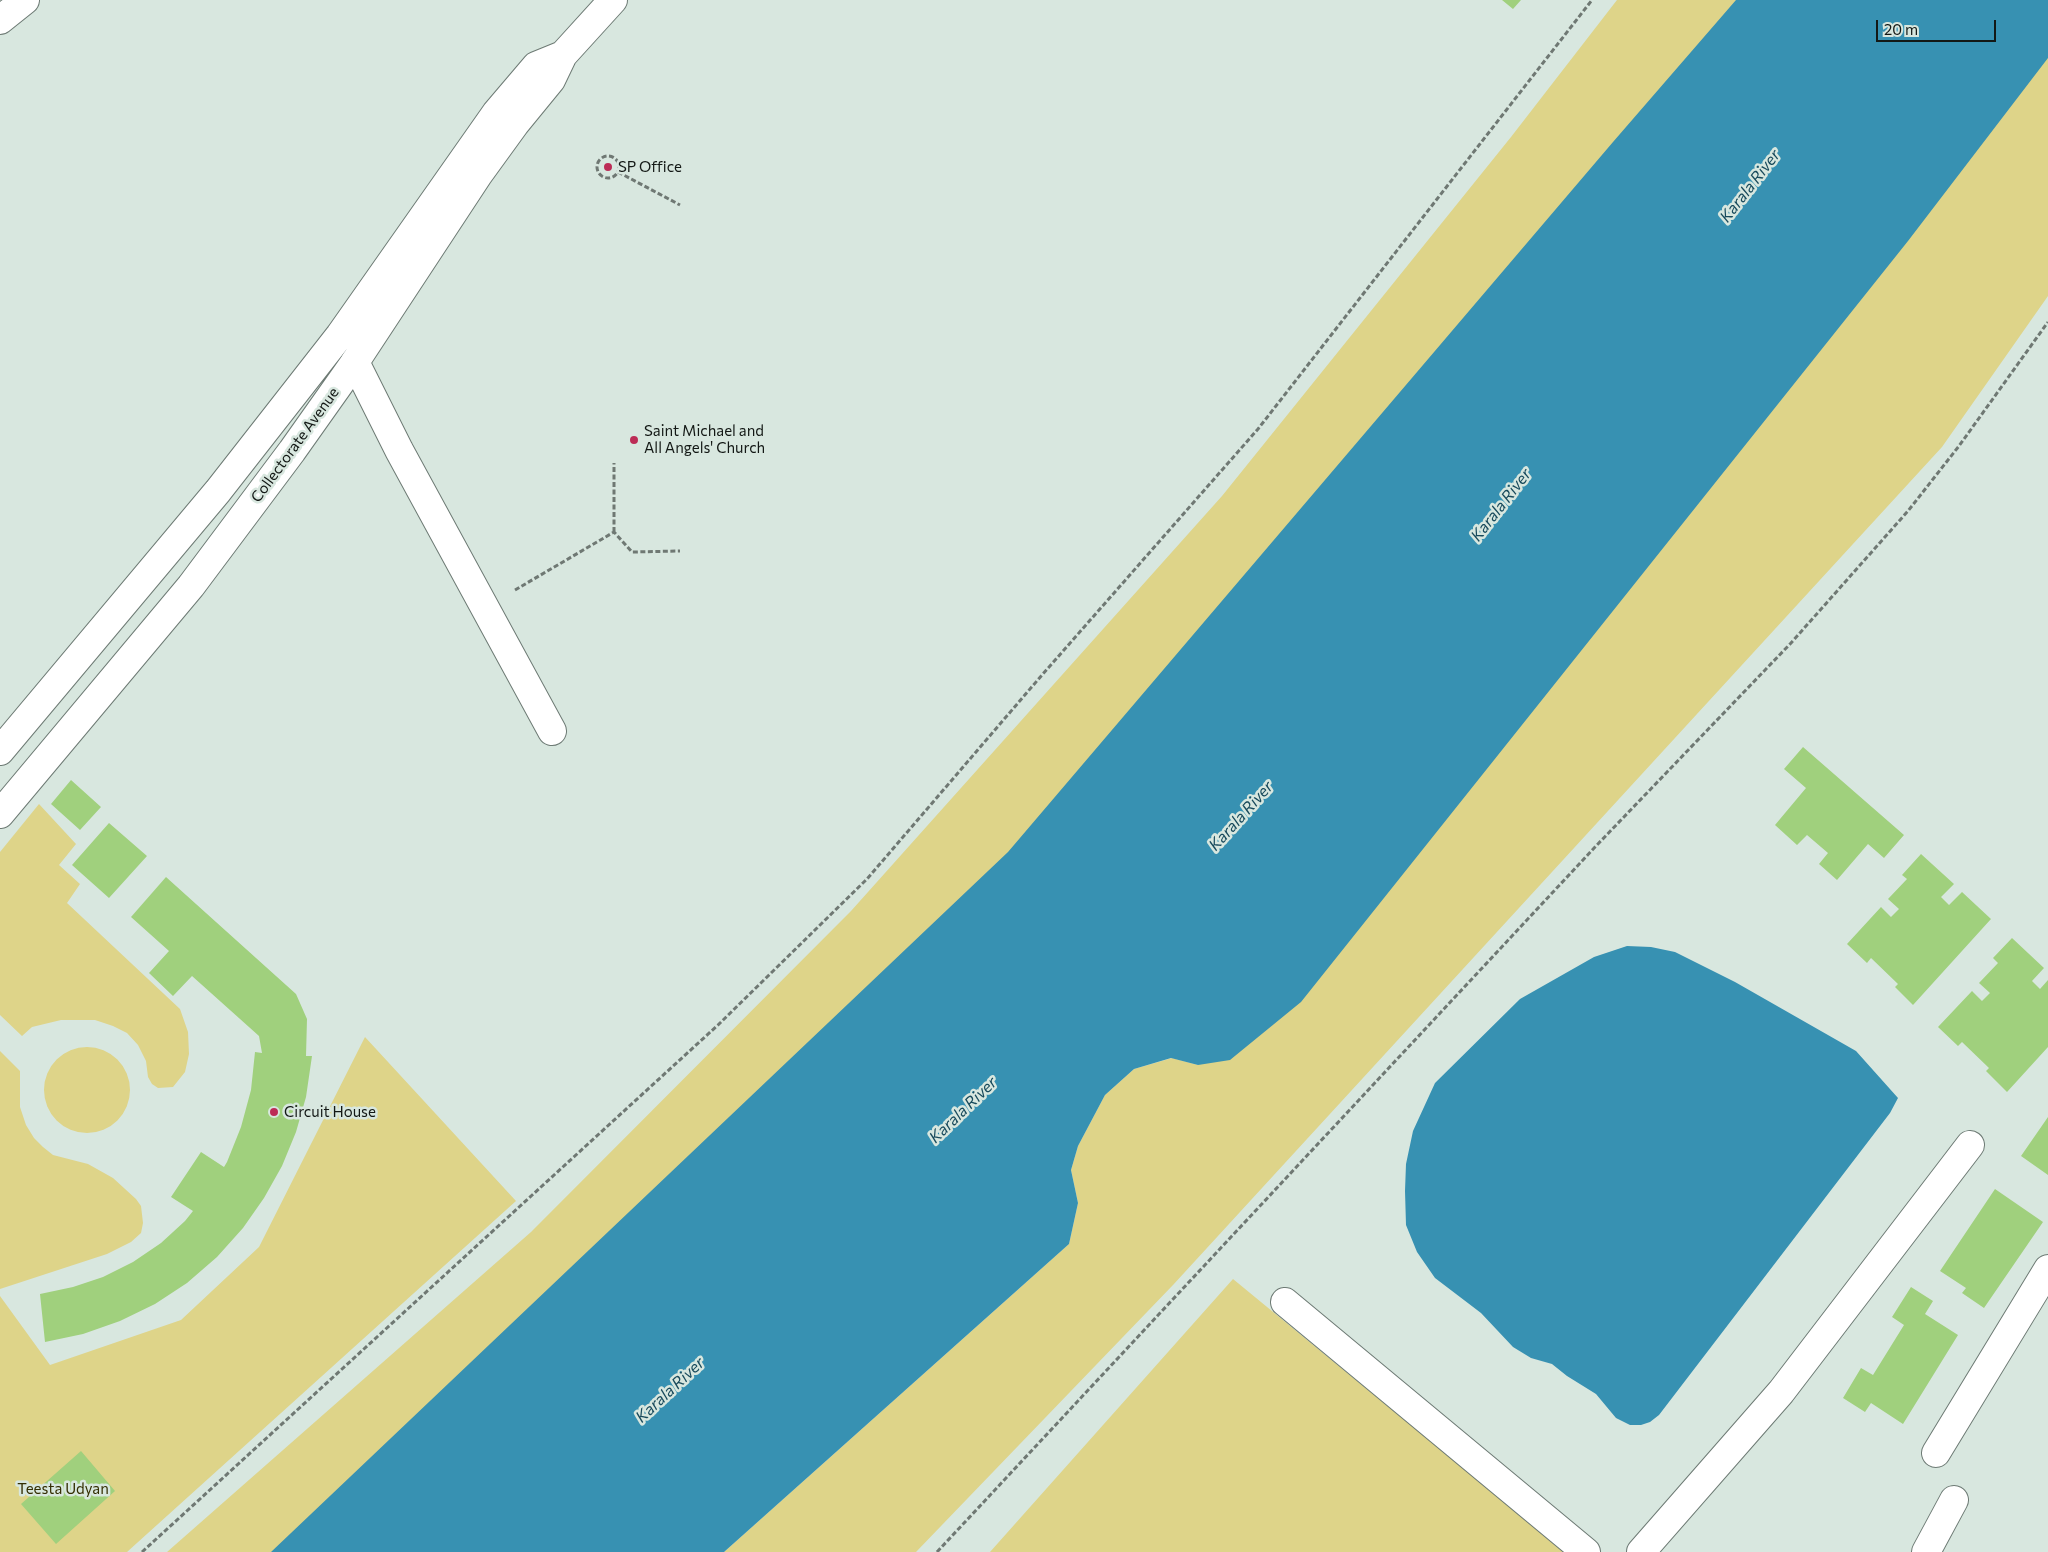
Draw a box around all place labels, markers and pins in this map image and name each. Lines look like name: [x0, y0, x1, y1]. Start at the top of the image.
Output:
place label: SP Office: [618, 158, 682, 176]
marker: SP Office: [602, 161, 614, 173]
place label: Saint Michael and All Angels' Church: [644, 422, 765, 457]
marker: Saint Michael and All Angels' Church: [628, 434, 640, 446]
place label: Circuit House: [284, 1103, 376, 1121]
marker: Circuit House: [268, 1106, 280, 1118]

